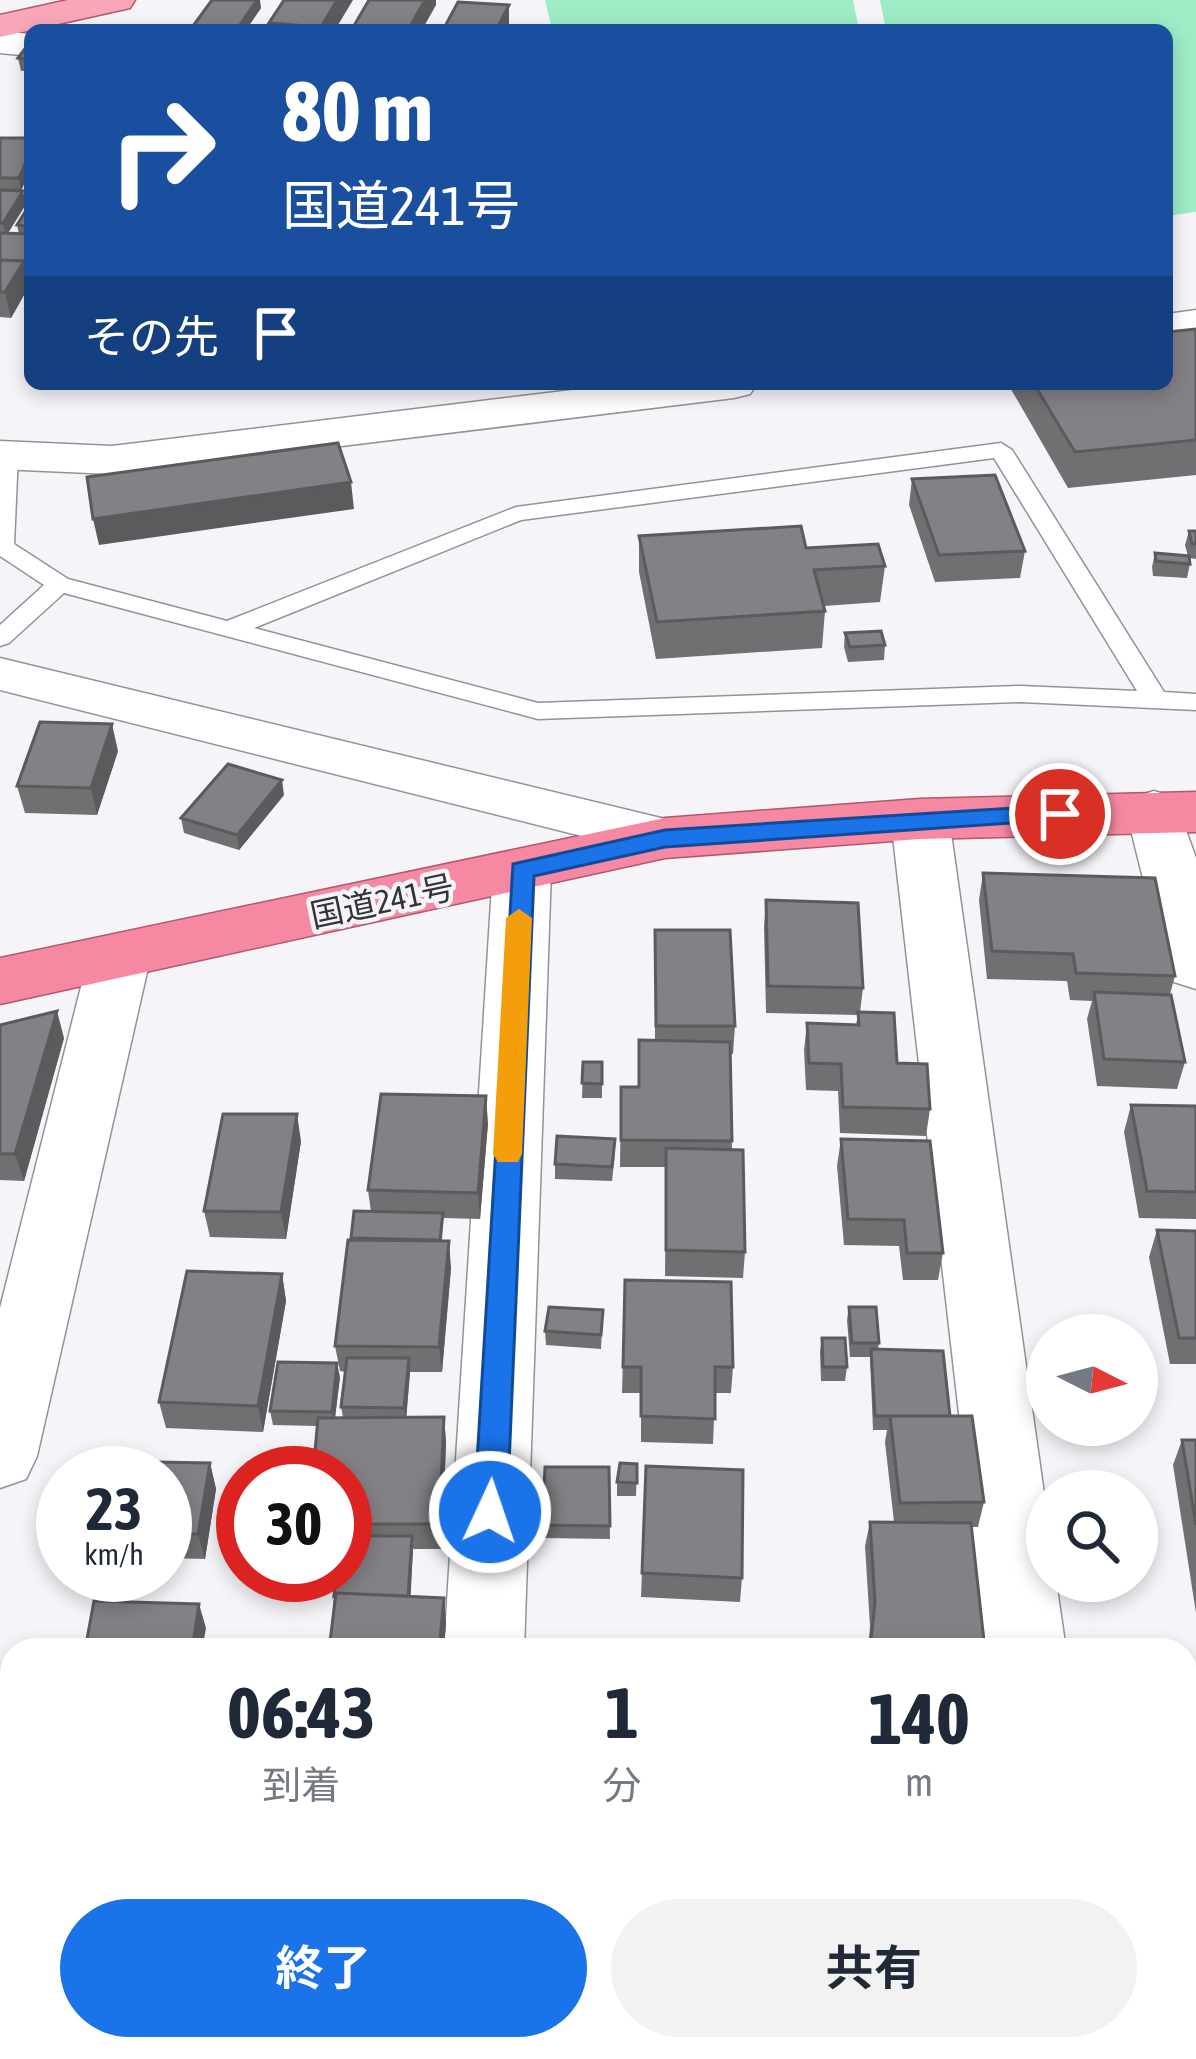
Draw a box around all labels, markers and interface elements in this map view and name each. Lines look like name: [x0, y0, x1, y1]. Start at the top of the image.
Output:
text: 80 m: [282, 63, 433, 159]
icon: right: [84, 72, 240, 228]
text: 国道241号: [282, 175, 520, 236]
icon: arrive: [243, 300, 309, 366]
text: その先: [84, 311, 219, 363]
pin: [1009, 763, 1111, 865]
icon: arrive: [1027, 781, 1093, 847]
street label: 国道241号: [307, 867, 457, 935]
north arrow: [1026, 1314, 1158, 1446]
map controls: [1026, 1314, 1158, 1602]
speed limit sign: 30: [216, 1446, 372, 1602]
position arrow: [427, 1449, 553, 1575]
button: search: [1026, 1470, 1158, 1602]
text: 23: [86, 1474, 142, 1543]
text: km/h: [84, 1537, 144, 1571]
text: 06:43: [227, 1671, 375, 1753]
text: 1: [605, 1671, 639, 1753]
text: 140: [868, 1677, 970, 1759]
text: m: [905, 1760, 933, 1804]
text: 到着: [262, 1763, 340, 1807]
text: 分: [602, 1763, 641, 1807]
button: 終了: [60, 1899, 587, 2037]
button: 共有: [611, 1899, 1137, 2037]

